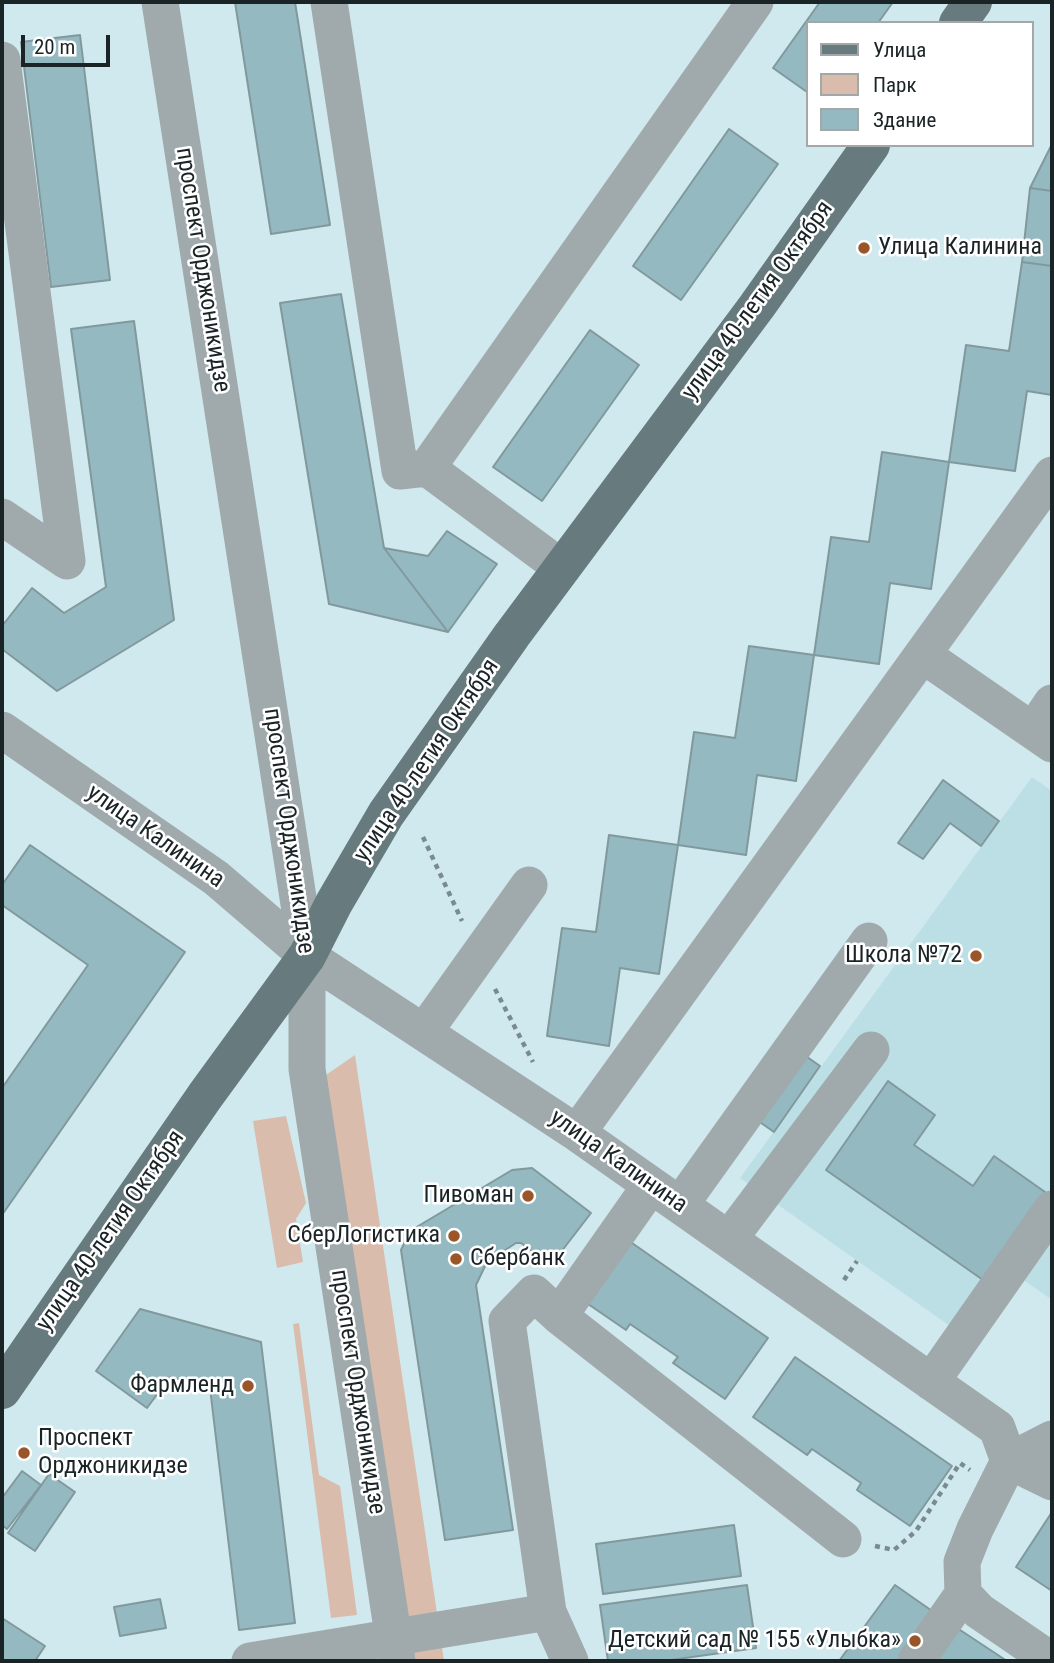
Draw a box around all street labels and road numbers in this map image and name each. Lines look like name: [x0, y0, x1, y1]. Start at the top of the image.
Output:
street label: проспект Орджоникидзе: [168, 145, 236, 395]
street label: улица 40-летия Октября: [676, 196, 840, 406]
street label: улица 40-летия Октября: [348, 654, 506, 868]
street label: проспект Орджоникидзе: [257, 706, 319, 956]
street label: улица Калинина: [81, 779, 229, 895]
street label: улица Калинина: [544, 1104, 692, 1220]
street label: улица 40-летия Октября: [31, 1125, 191, 1337]
street label: проспект Орджоникидзе: [323, 1267, 391, 1517]

